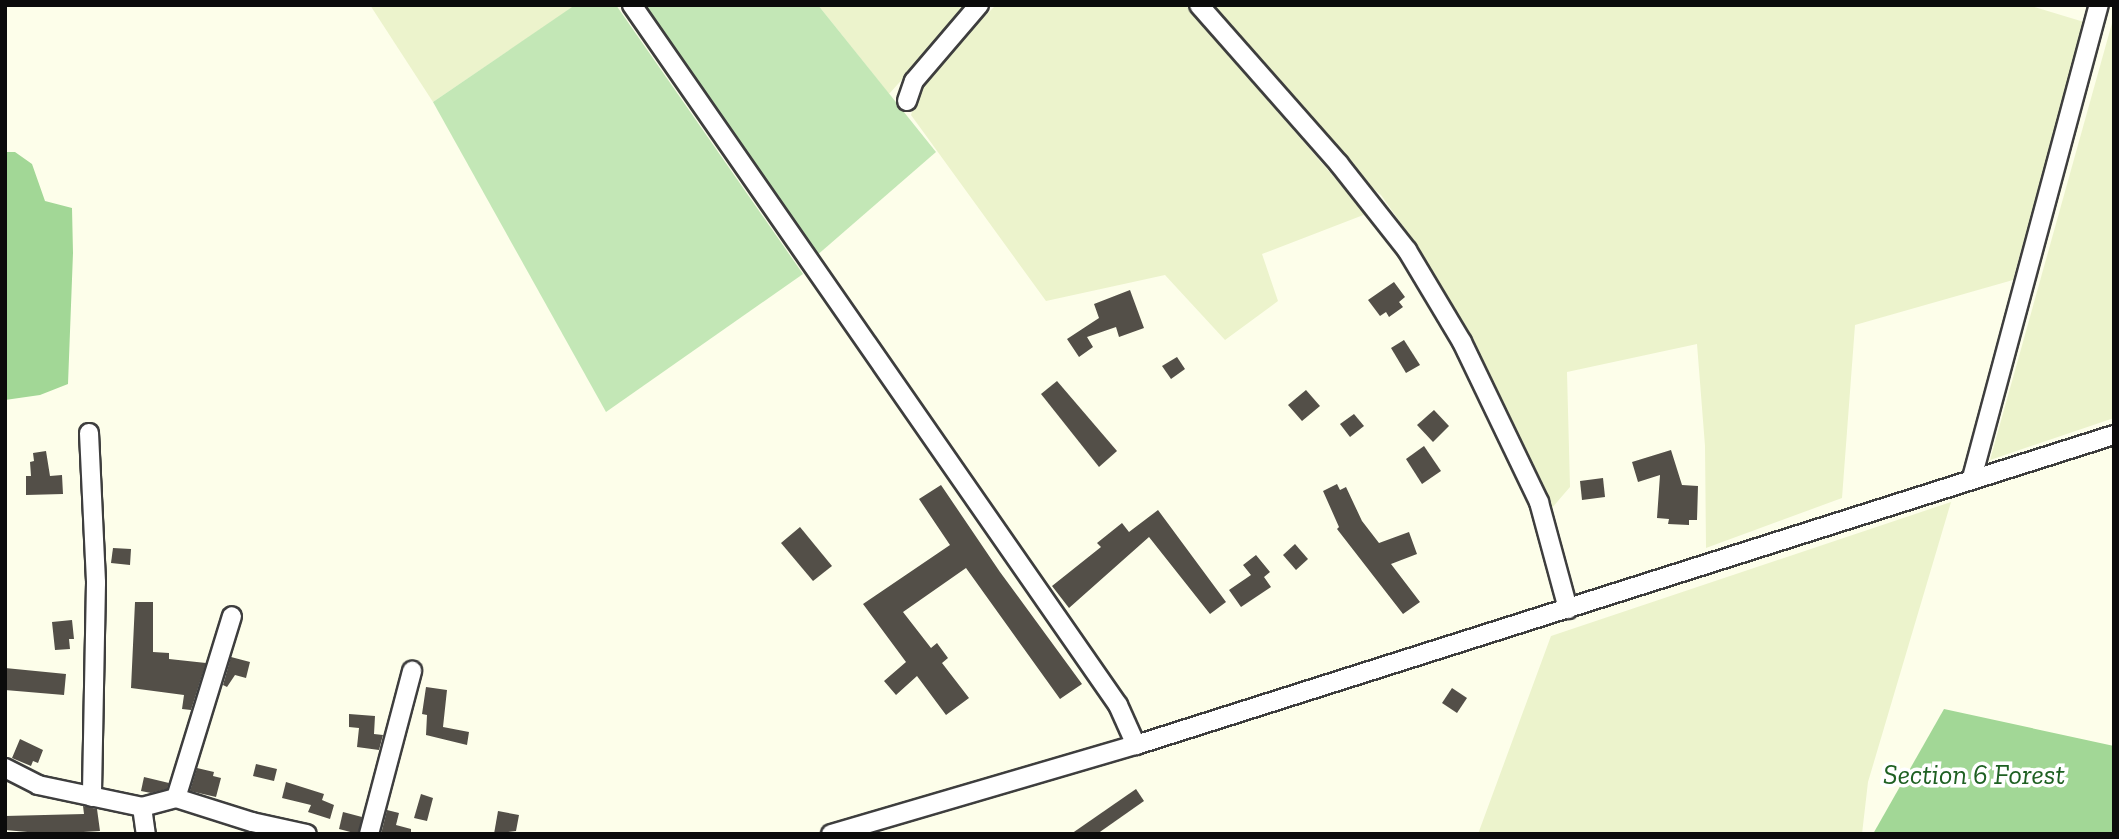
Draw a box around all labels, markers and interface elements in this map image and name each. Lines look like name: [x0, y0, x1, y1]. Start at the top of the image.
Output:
park label: Section 6 Forest: [1883, 758, 2065, 792]

